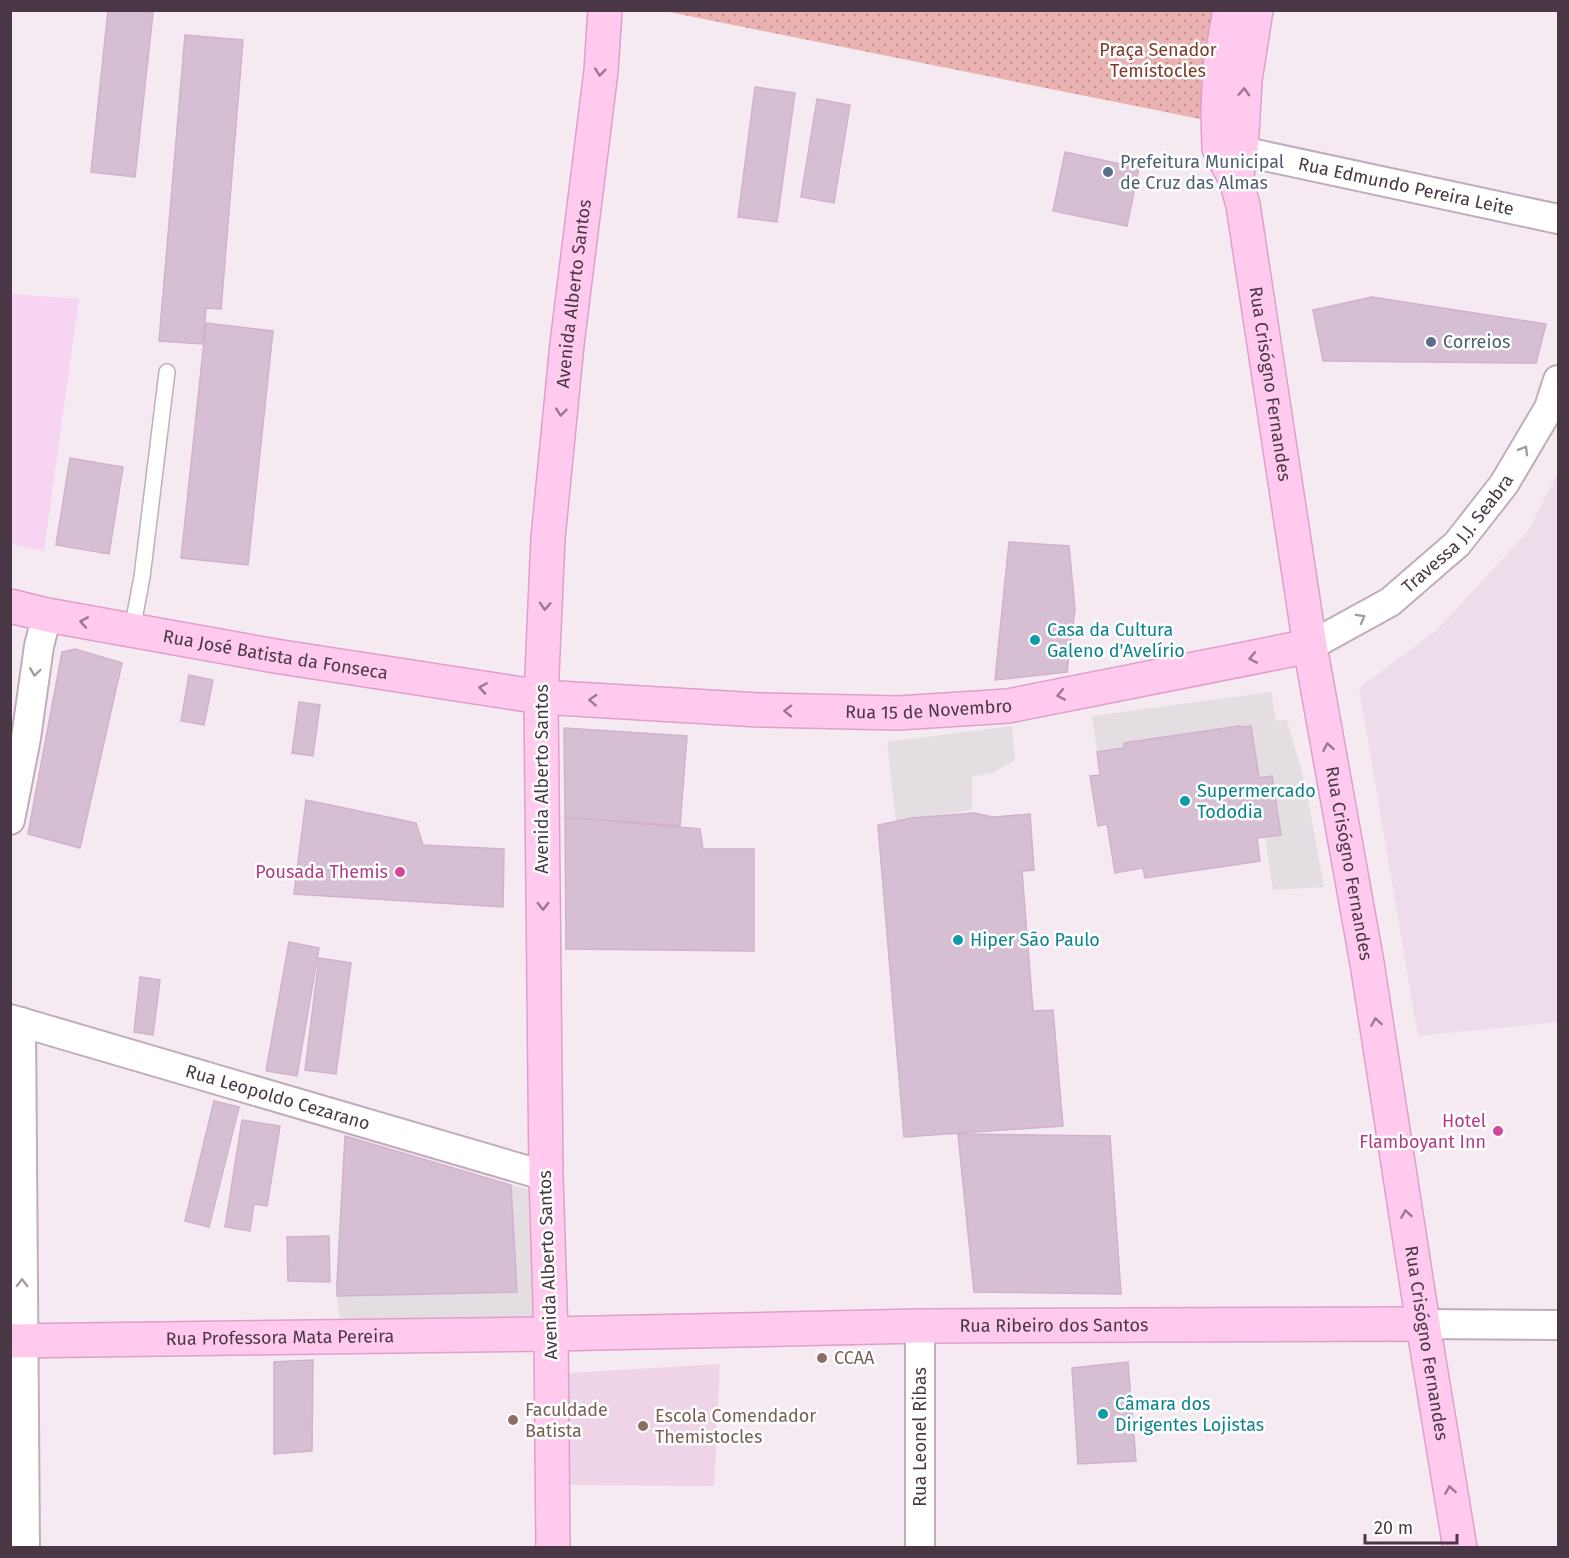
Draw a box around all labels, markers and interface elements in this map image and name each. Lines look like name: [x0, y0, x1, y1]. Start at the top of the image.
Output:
park label: Praça Senador Temístocles: [1099, 39, 1217, 82]
one-way arrow: [594, 67, 607, 76]
one-way arrow: [1237, 88, 1250, 97]
place label: Prefeitura Municipal de Cruz das Almas: [1120, 151, 1284, 194]
street label: Rua Edmundo Pereira Leite: [1296, 153, 1516, 220]
marker: Prefeitura Municipal de Cruz das Almas: [1101, 165, 1115, 179]
street label: Avenida Alberto Santos: [552, 198, 596, 389]
street label: Rua Crisógno Fernandes: [1245, 285, 1296, 483]
place label: Correios: [1443, 331, 1510, 353]
marker: Correios: [1424, 335, 1438, 349]
one-way arrow: [555, 407, 568, 416]
one-way arrow: [1517, 446, 1529, 456]
street label: Travessa J.J. Seabra: [1397, 470, 1518, 598]
one-way arrow: [539, 601, 551, 610]
one-way arrow: [1355, 614, 1365, 625]
one-way arrow: [79, 616, 88, 628]
place label: Casa da Cultura Galeno d'Avelírio: [1047, 619, 1185, 662]
street label: Rua José Batista da Fonseca: [161, 625, 389, 684]
marker: Casa da Cultura Galeno d'Avelírio: [1028, 633, 1042, 647]
one-way arrow: [1248, 650, 1258, 663]
one-way arrow: [30, 668, 42, 677]
one-way arrow: [479, 683, 488, 695]
street label: Avenida Alberto Santos: [531, 684, 553, 874]
one-way arrow: [1057, 688, 1067, 701]
one-way arrow: [589, 694, 598, 707]
street label: Rua 15 de Novembro: [845, 695, 1013, 724]
one-way arrow: [784, 704, 793, 717]
one-way arrow: [1322, 742, 1335, 752]
street label: Rua Crisógno Fernandes: [1321, 765, 1377, 962]
place label: Supermercado Tododia: [1197, 780, 1316, 823]
marker: Supermercado Tododia: [1178, 794, 1192, 808]
place label: Pousada Themis: [255, 861, 388, 883]
marker: Pousada Themis: [393, 865, 407, 879]
one-way arrow: [537, 901, 549, 910]
place label: Hiper São Paulo: [970, 929, 1100, 951]
marker: Hiper São Paulo: [951, 933, 965, 947]
one-way arrow: [1370, 1017, 1382, 1026]
street label: Rua Leopoldo Cezarano: [183, 1060, 373, 1135]
place label: Hotel Flamboyant Inn: [1359, 1110, 1486, 1153]
marker: Hotel Flamboyant Inn: [1491, 1124, 1505, 1138]
street label: Avenida Alberto Santos: [534, 1170, 562, 1360]
one-way arrow: [1400, 1210, 1412, 1219]
street label: Rua Crisógno Fernandes: [1400, 1244, 1453, 1442]
one-way arrow: [16, 1278, 28, 1287]
street label: Rua Ribeiro dos Santos: [959, 1314, 1148, 1337]
street label: Rua Professora Mata Pereira: [166, 1325, 394, 1350]
place label: CCAA: [834, 1347, 875, 1369]
marker: CCAA: [815, 1351, 829, 1365]
street label: Rua Leonel Ribas: [909, 1367, 931, 1507]
place label: Câmara dos Dirigentes Lojistas: [1115, 1393, 1264, 1436]
place label: Faculdade Batista: [525, 1399, 608, 1442]
place label: Escola Comendador Themistocles: [655, 1405, 816, 1448]
marker: Câmara dos Dirigentes Lojistas: [1096, 1407, 1110, 1421]
marker: Faculdade Batista: [506, 1413, 520, 1427]
marker: Escola Comendador Themistocles: [636, 1419, 650, 1433]
one-way arrow: [1445, 1485, 1457, 1494]
scale bar: [1365, 1507, 1456, 1545]
text: 20 m: [1374, 1517, 1413, 1539]

